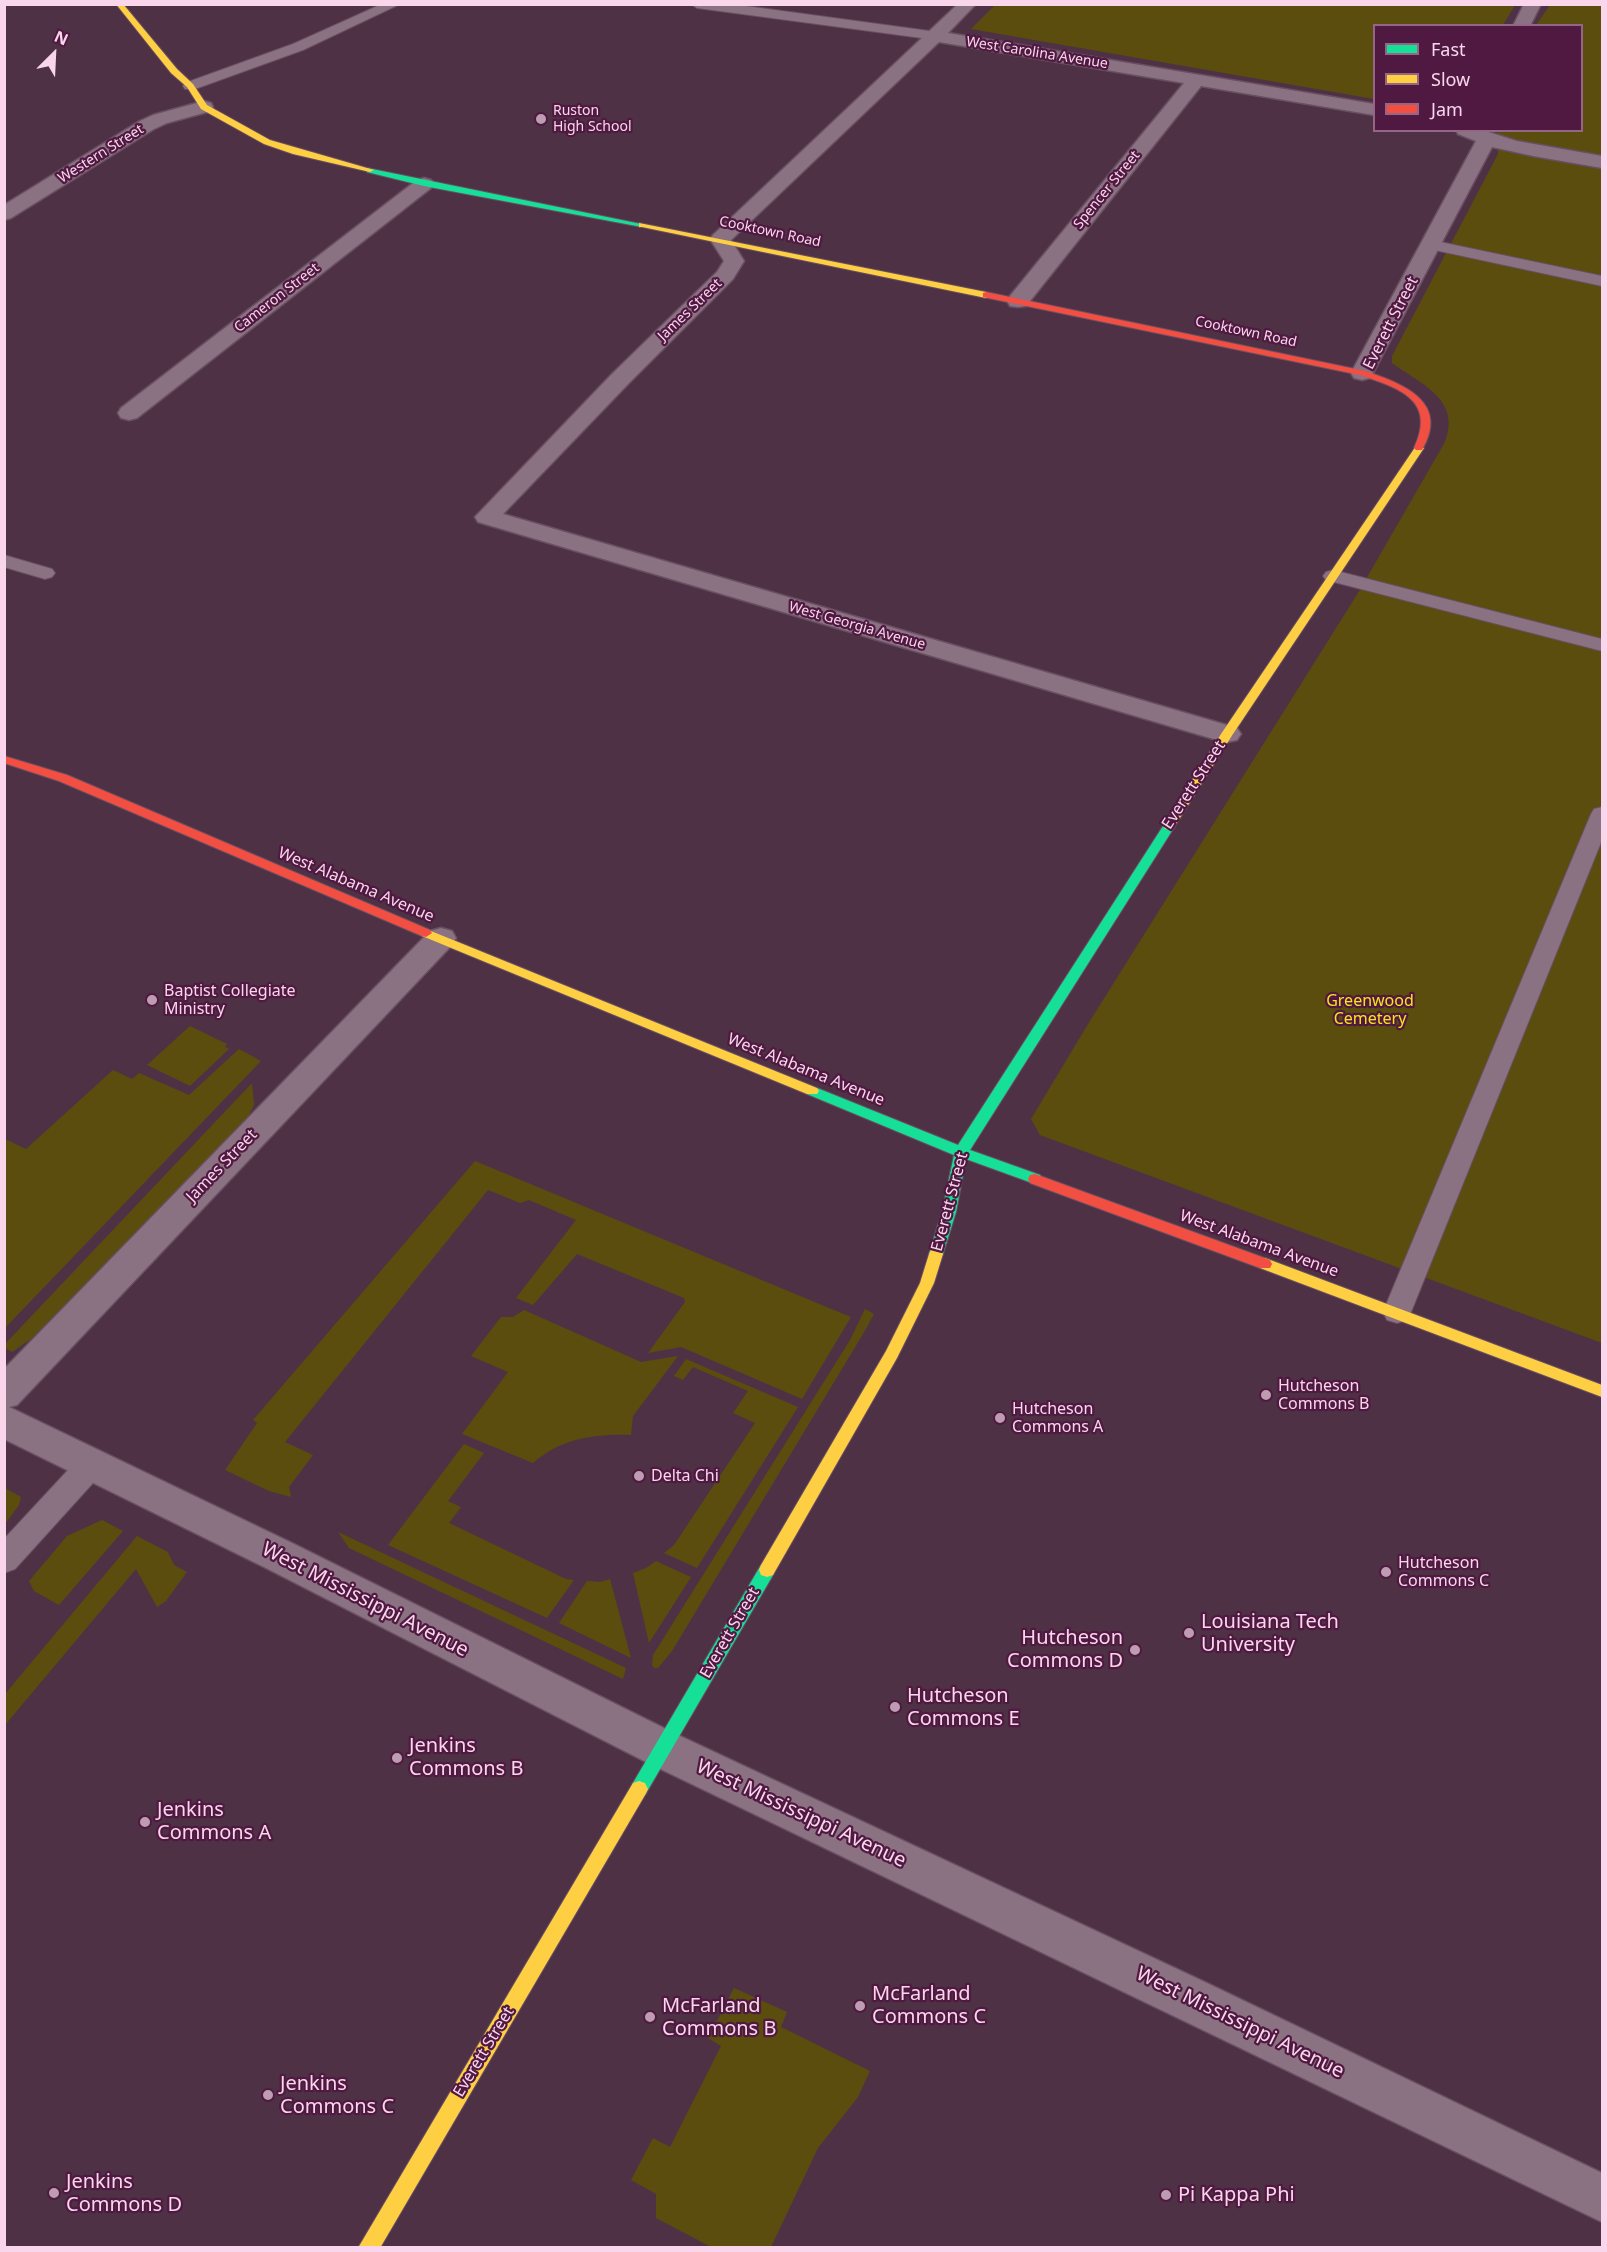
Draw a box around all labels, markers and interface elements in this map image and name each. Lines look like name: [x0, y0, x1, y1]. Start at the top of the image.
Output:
north arrow: [24, 24, 84, 84]
legend: [1373, 24, 1583, 132]
text: N: [51, 25, 72, 50]
street label: West Carolina Avenue: [965, 34, 1109, 72]
text: Fast: [1431, 37, 1466, 61]
text: Slow: [1431, 67, 1470, 91]
text: Jam: [1431, 97, 1463, 121]
place label: Ruston High School: [553, 103, 631, 136]
marker: Ruston High School: [534, 112, 548, 126]
street label: Western Street: [55, 121, 147, 187]
street label: Spencer Street: [1070, 147, 1144, 233]
street label: Cooktown Road: [718, 213, 822, 251]
street label: Cameron Street: [231, 260, 323, 336]
street label: Everett Street: [1359, 273, 1423, 373]
street label: James Street: [655, 275, 725, 345]
street label: Cooktown Road: [1194, 313, 1298, 351]
street label: West Georgia Avenue: [787, 598, 927, 654]
street label: Everett Street: [1158, 737, 1230, 833]
street label: West Alabama Avenue: [275, 843, 437, 927]
place label: Baptist Collegiate Ministry: [164, 981, 296, 1019]
park label: Greenwood Cemetery: [1326, 991, 1414, 1029]
marker: Baptist Collegiate Ministry: [145, 993, 159, 1007]
street label: West Alabama Avenue: [725, 1030, 887, 1110]
street label: James Street: [183, 1126, 261, 1206]
street label: Everett Street: [928, 1150, 972, 1254]
street label: West Alabama Avenue: [1177, 1206, 1341, 1282]
place label: Hutcheson Commons B: [1278, 1376, 1370, 1414]
marker: Hutcheson Commons B: [1259, 1388, 1273, 1402]
place label: Hutcheson Commons A: [1012, 1399, 1103, 1437]
marker: Hutcheson Commons A: [993, 1411, 1007, 1425]
place label: Delta Chi: [651, 1466, 719, 1486]
marker: Delta Chi: [632, 1469, 646, 1483]
street label: West Mississippi Avenue: [258, 1537, 472, 1663]
place label: Hutcheson Commons C: [1398, 1553, 1489, 1591]
marker: Hutcheson Commons C: [1379, 1565, 1393, 1579]
street label: Everett Street: [696, 1584, 764, 1682]
place label: Louisiana Tech University: [1201, 1610, 1339, 1657]
place label: Hutcheson Commons D: [1007, 1626, 1123, 1673]
marker: Louisiana Tech University: [1182, 1626, 1196, 1640]
marker: Hutcheson Commons D: [1128, 1643, 1142, 1657]
place label: Hutcheson Commons E: [907, 1684, 1019, 1731]
marker: Hutcheson Commons E: [888, 1700, 902, 1714]
place label: Jenkins Commons B: [409, 1734, 523, 1781]
marker: Jenkins Commons B: [390, 1751, 404, 1765]
street label: West Mississippi Avenue: [692, 1755, 910, 1873]
place label: Jenkins Commons A: [157, 1798, 271, 1845]
marker: Jenkins Commons A: [138, 1815, 152, 1829]
street label: West Mississippi Avenue: [1132, 1962, 1348, 2084]
place label: McFarland Commons C: [872, 1982, 986, 2029]
place label: McFarland Commons B: [662, 1994, 776, 2041]
marker: McFarland Commons C: [853, 1999, 867, 2013]
street label: Everett Street: [450, 2003, 518, 2101]
marker: McFarland Commons B: [643, 2010, 657, 2024]
place label: Jenkins Commons C: [280, 2072, 394, 2119]
marker: Jenkins Commons C: [261, 2088, 275, 2102]
place label: Jenkins Commons D: [66, 2170, 182, 2217]
place label: Pi Kappa Phi: [1178, 2183, 1295, 2207]
marker: Jenkins Commons D: [47, 2186, 61, 2200]
marker: Pi Kappa Phi: [1159, 2188, 1173, 2202]

